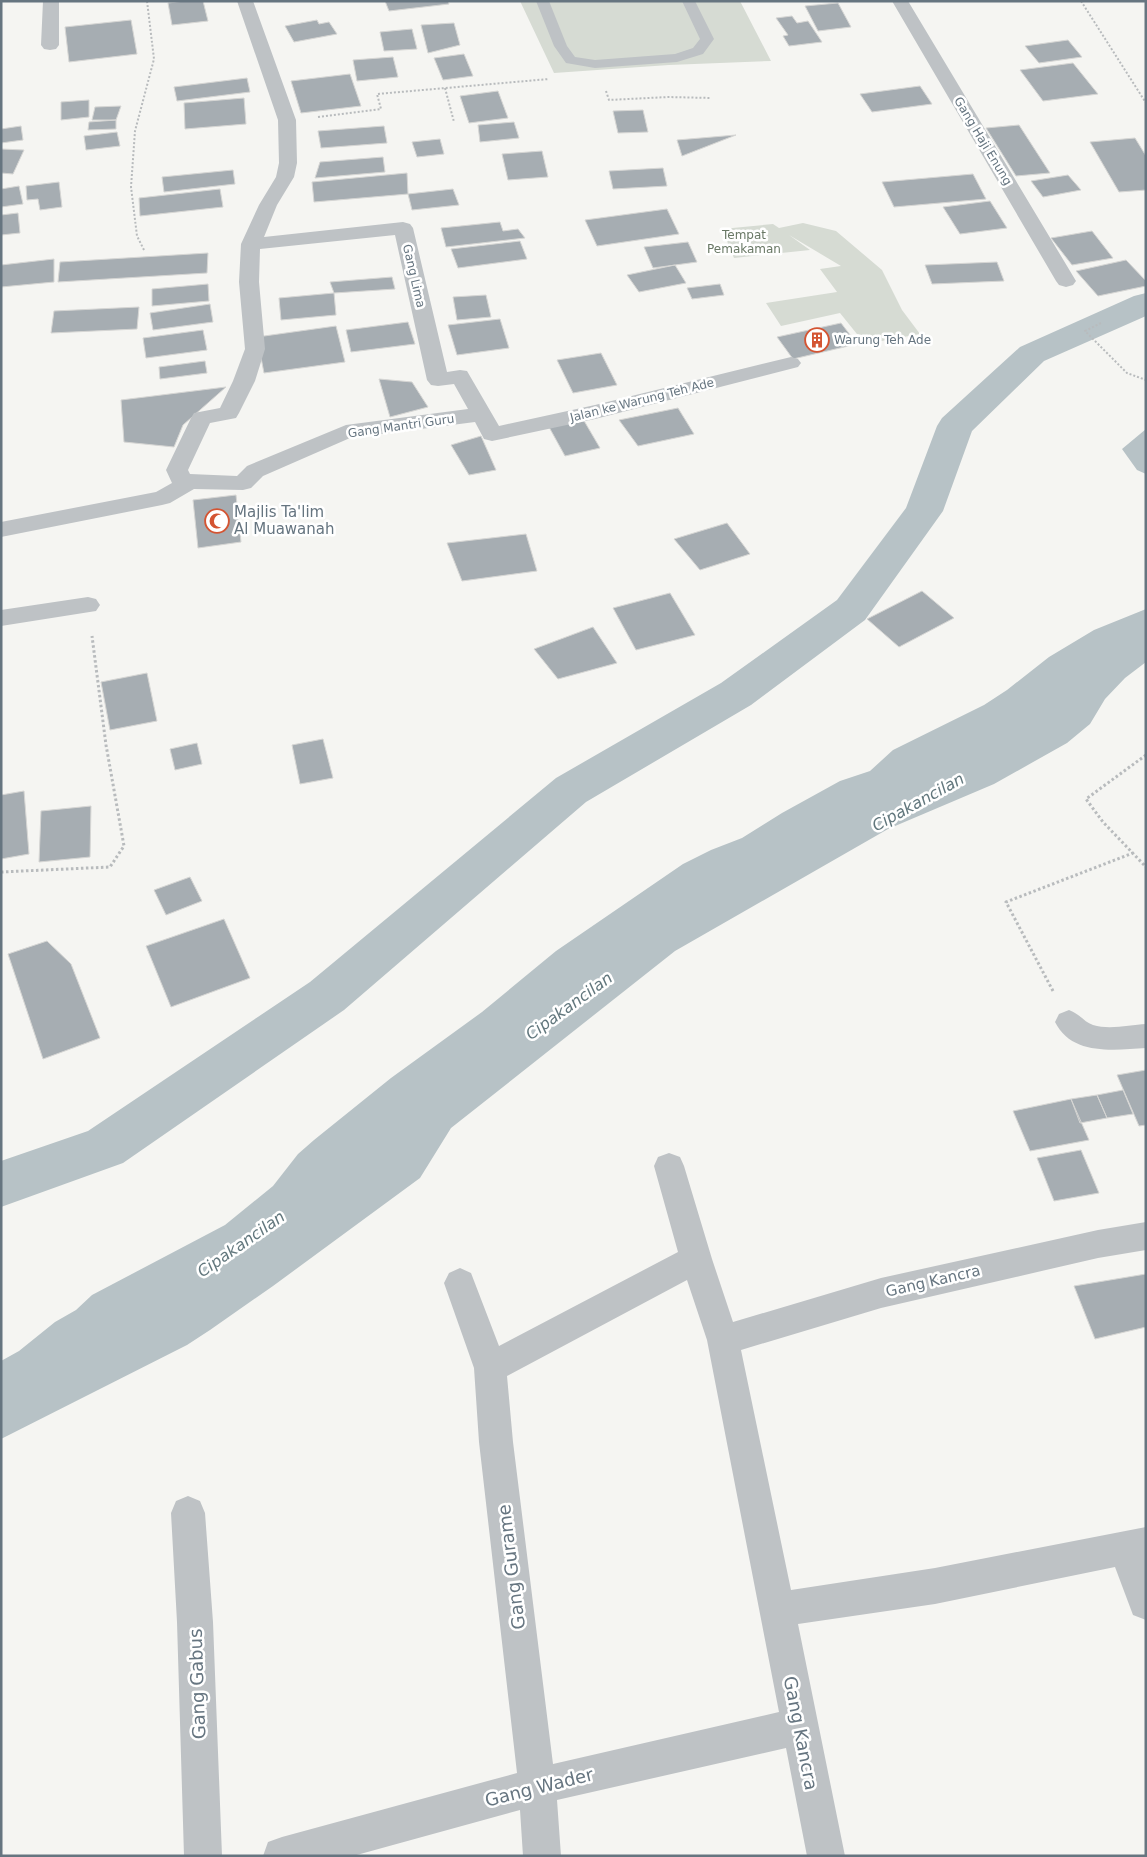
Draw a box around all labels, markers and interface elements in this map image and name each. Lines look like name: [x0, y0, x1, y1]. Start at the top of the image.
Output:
street label: Gang Haji Enung: [951, 94, 1015, 188]
park label: Tempat Pemakaman: [707, 228, 781, 256]
street label: Gang Lima: [400, 243, 428, 309]
building icon: Warung Teh Ade: [804, 327, 830, 353]
place label: Warung Teh Ade: [834, 333, 931, 347]
street label: Jalan ke Warung Teh Ade: [568, 375, 715, 425]
street label: Gang Mantri Guru: [347, 412, 455, 440]
place label: Majlis Ta'lim Al Muawanah: [234, 503, 335, 538]
mosque icon: Majlis Ta'lim Al Muawanah: [204, 508, 230, 534]
water label: Cipakancilan: [869, 769, 967, 835]
water label: Cipakancilan: [522, 968, 616, 1044]
water label: Cipakancilan: [194, 1207, 288, 1281]
street label: Gang Kancra: [884, 1261, 982, 1301]
street label: Gang Gurame: [493, 1503, 529, 1631]
street label: Gang Gabus: [185, 1628, 209, 1740]
street label: Gang Kancra: [780, 1674, 822, 1792]
street label: Gang Wader: [483, 1763, 596, 1811]

